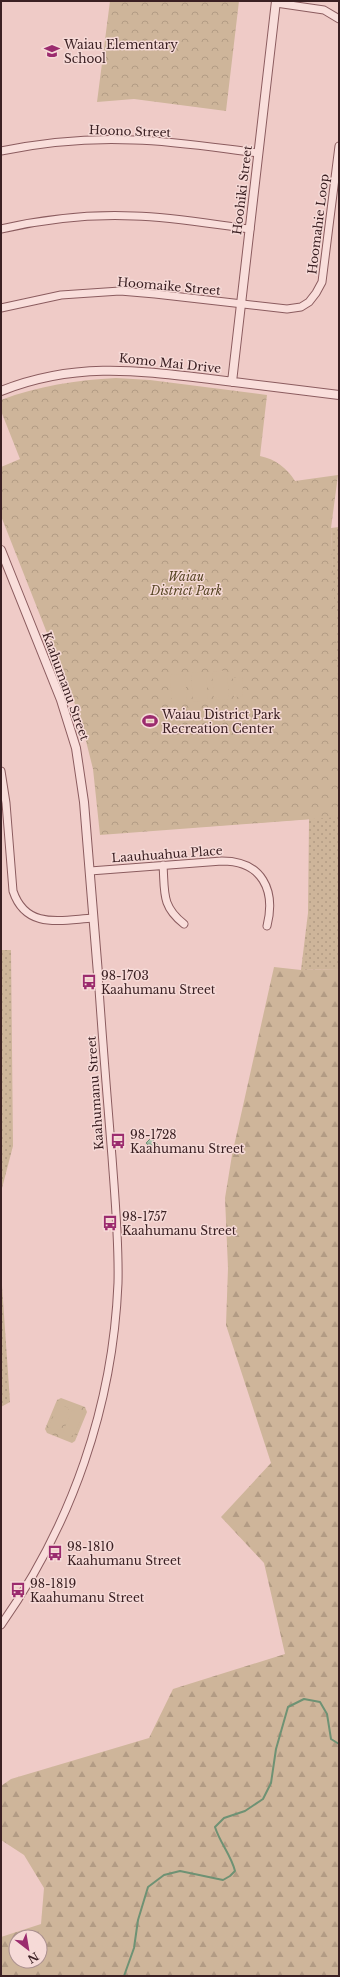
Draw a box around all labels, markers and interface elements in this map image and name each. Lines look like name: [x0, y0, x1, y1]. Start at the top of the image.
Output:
place label: Waiau Elementary School: [63, 37, 178, 66]
school or university icon: Waiau Elementary School: [43, 42, 61, 60]
street label: Hoono Street: [89, 122, 172, 140]
street label: Hoohiki Street: [229, 144, 255, 236]
street label: Hoomahie Loop: [304, 173, 332, 275]
street label: Hoomaike Street: [117, 274, 222, 298]
street label: Komo Mai Drive: [118, 350, 222, 376]
park label: Waiau District Park: [149, 569, 222, 598]
street label: Kaahumanu Street: [39, 630, 93, 743]
place label: Waiau District Park Recreation Center: [161, 707, 281, 736]
sports icon: Waiau District Park Recreation Center: [141, 712, 159, 730]
street label: Laauhuahua Place: [111, 843, 223, 865]
place label: 98-1703 Kaahumanu Street: [101, 968, 216, 997]
bus stop icon: 98-1703 Kaahumanu Street: [80, 973, 98, 991]
street label: Kaahumanu Street: [83, 1035, 106, 1151]
place label: 98-1728 Kaahumanu Street: [130, 1127, 245, 1156]
bus stop icon: 98-1728 Kaahumanu Street: [109, 1132, 127, 1150]
place label: 98-1757 Kaahumanu Street: [122, 1209, 237, 1238]
bus stop icon: 98-1757 Kaahumanu Street: [101, 1214, 119, 1232]
place label: 98-1810 Kaahumanu Street: [67, 1539, 182, 1568]
bus stop icon: 98-1810 Kaahumanu Street: [46, 1544, 64, 1562]
place label: 98-1819 Kaahumanu Street: [30, 1576, 145, 1605]
bus stop icon: 98-1819 Kaahumanu Street: [9, 1581, 27, 1599]
north arrow: [8, 1929, 48, 1969]
text: N: [25, 1949, 41, 1967]

